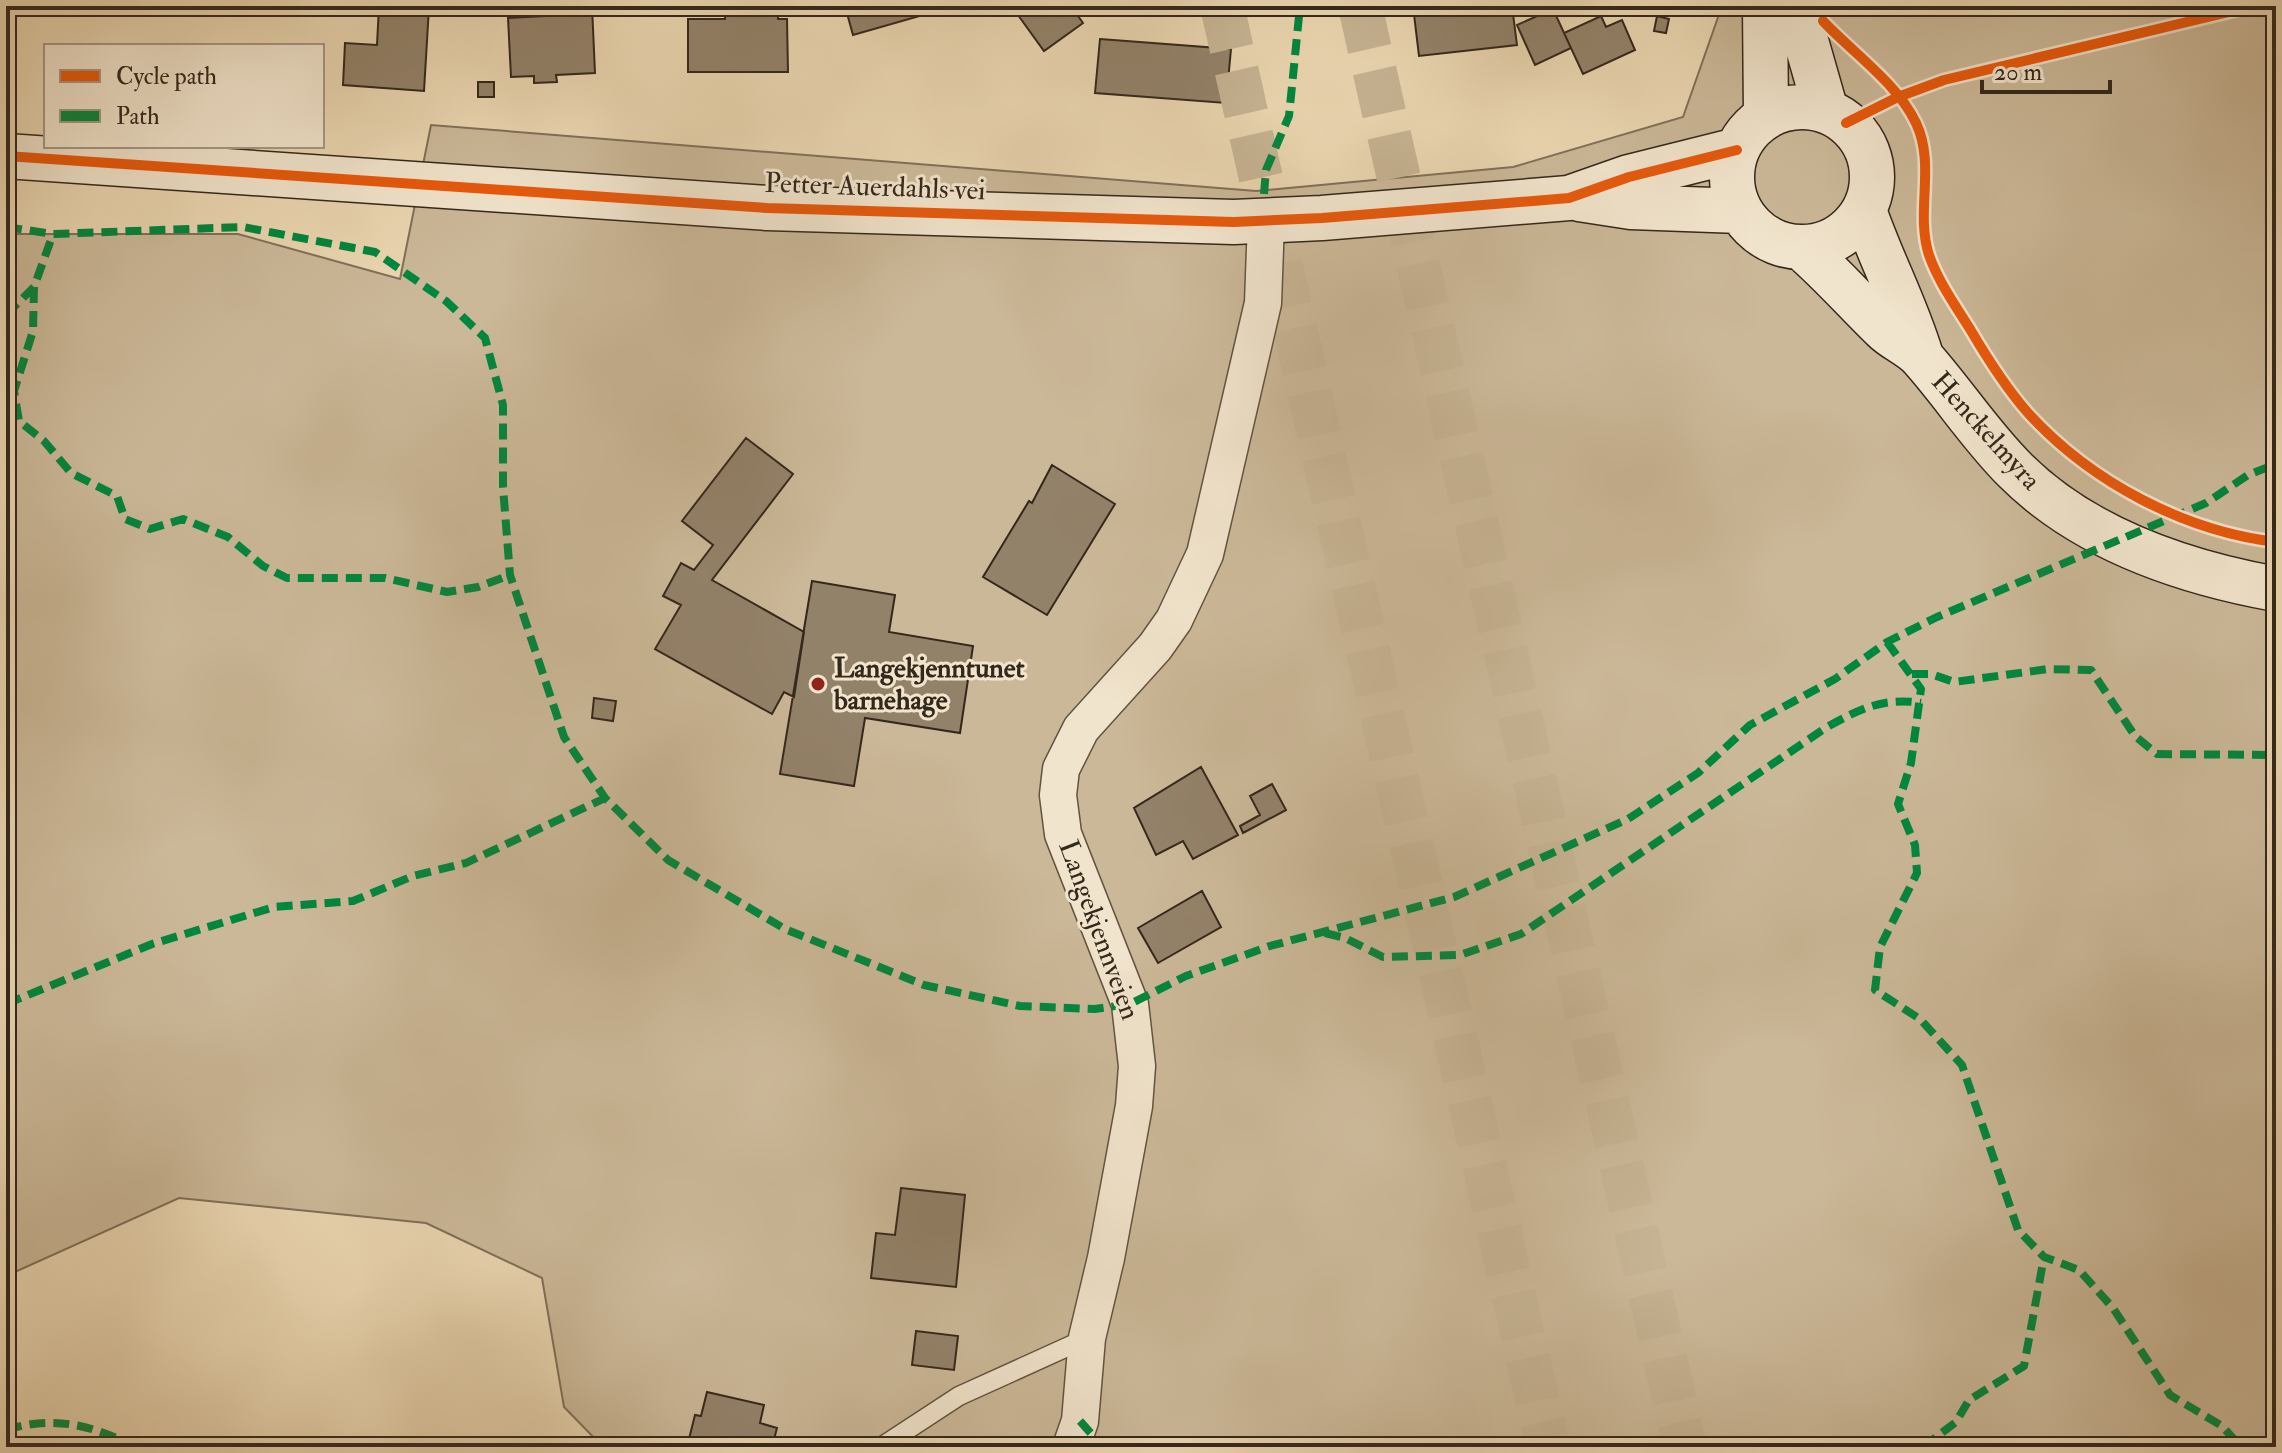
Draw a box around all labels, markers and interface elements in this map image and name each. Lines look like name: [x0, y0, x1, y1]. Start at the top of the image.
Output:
legend: [44, 44, 324, 148]
scale bar: [1982, 44, 2110, 94]
text: 20 m: [1994, 57, 2043, 88]
text: Cycle path: [116, 61, 217, 92]
text: Path: [116, 101, 160, 132]
street label: Petter Auerdahls vei: [764, 166, 986, 208]
street label: Henckelmyra: [1924, 365, 2049, 498]
place label: Langekjenntunet barnehage: [833, 651, 1025, 718]
marker: Langekjenntunet barnehage: [809, 675, 827, 693]
street label: Langekjennveien: [1050, 835, 1148, 1025]

